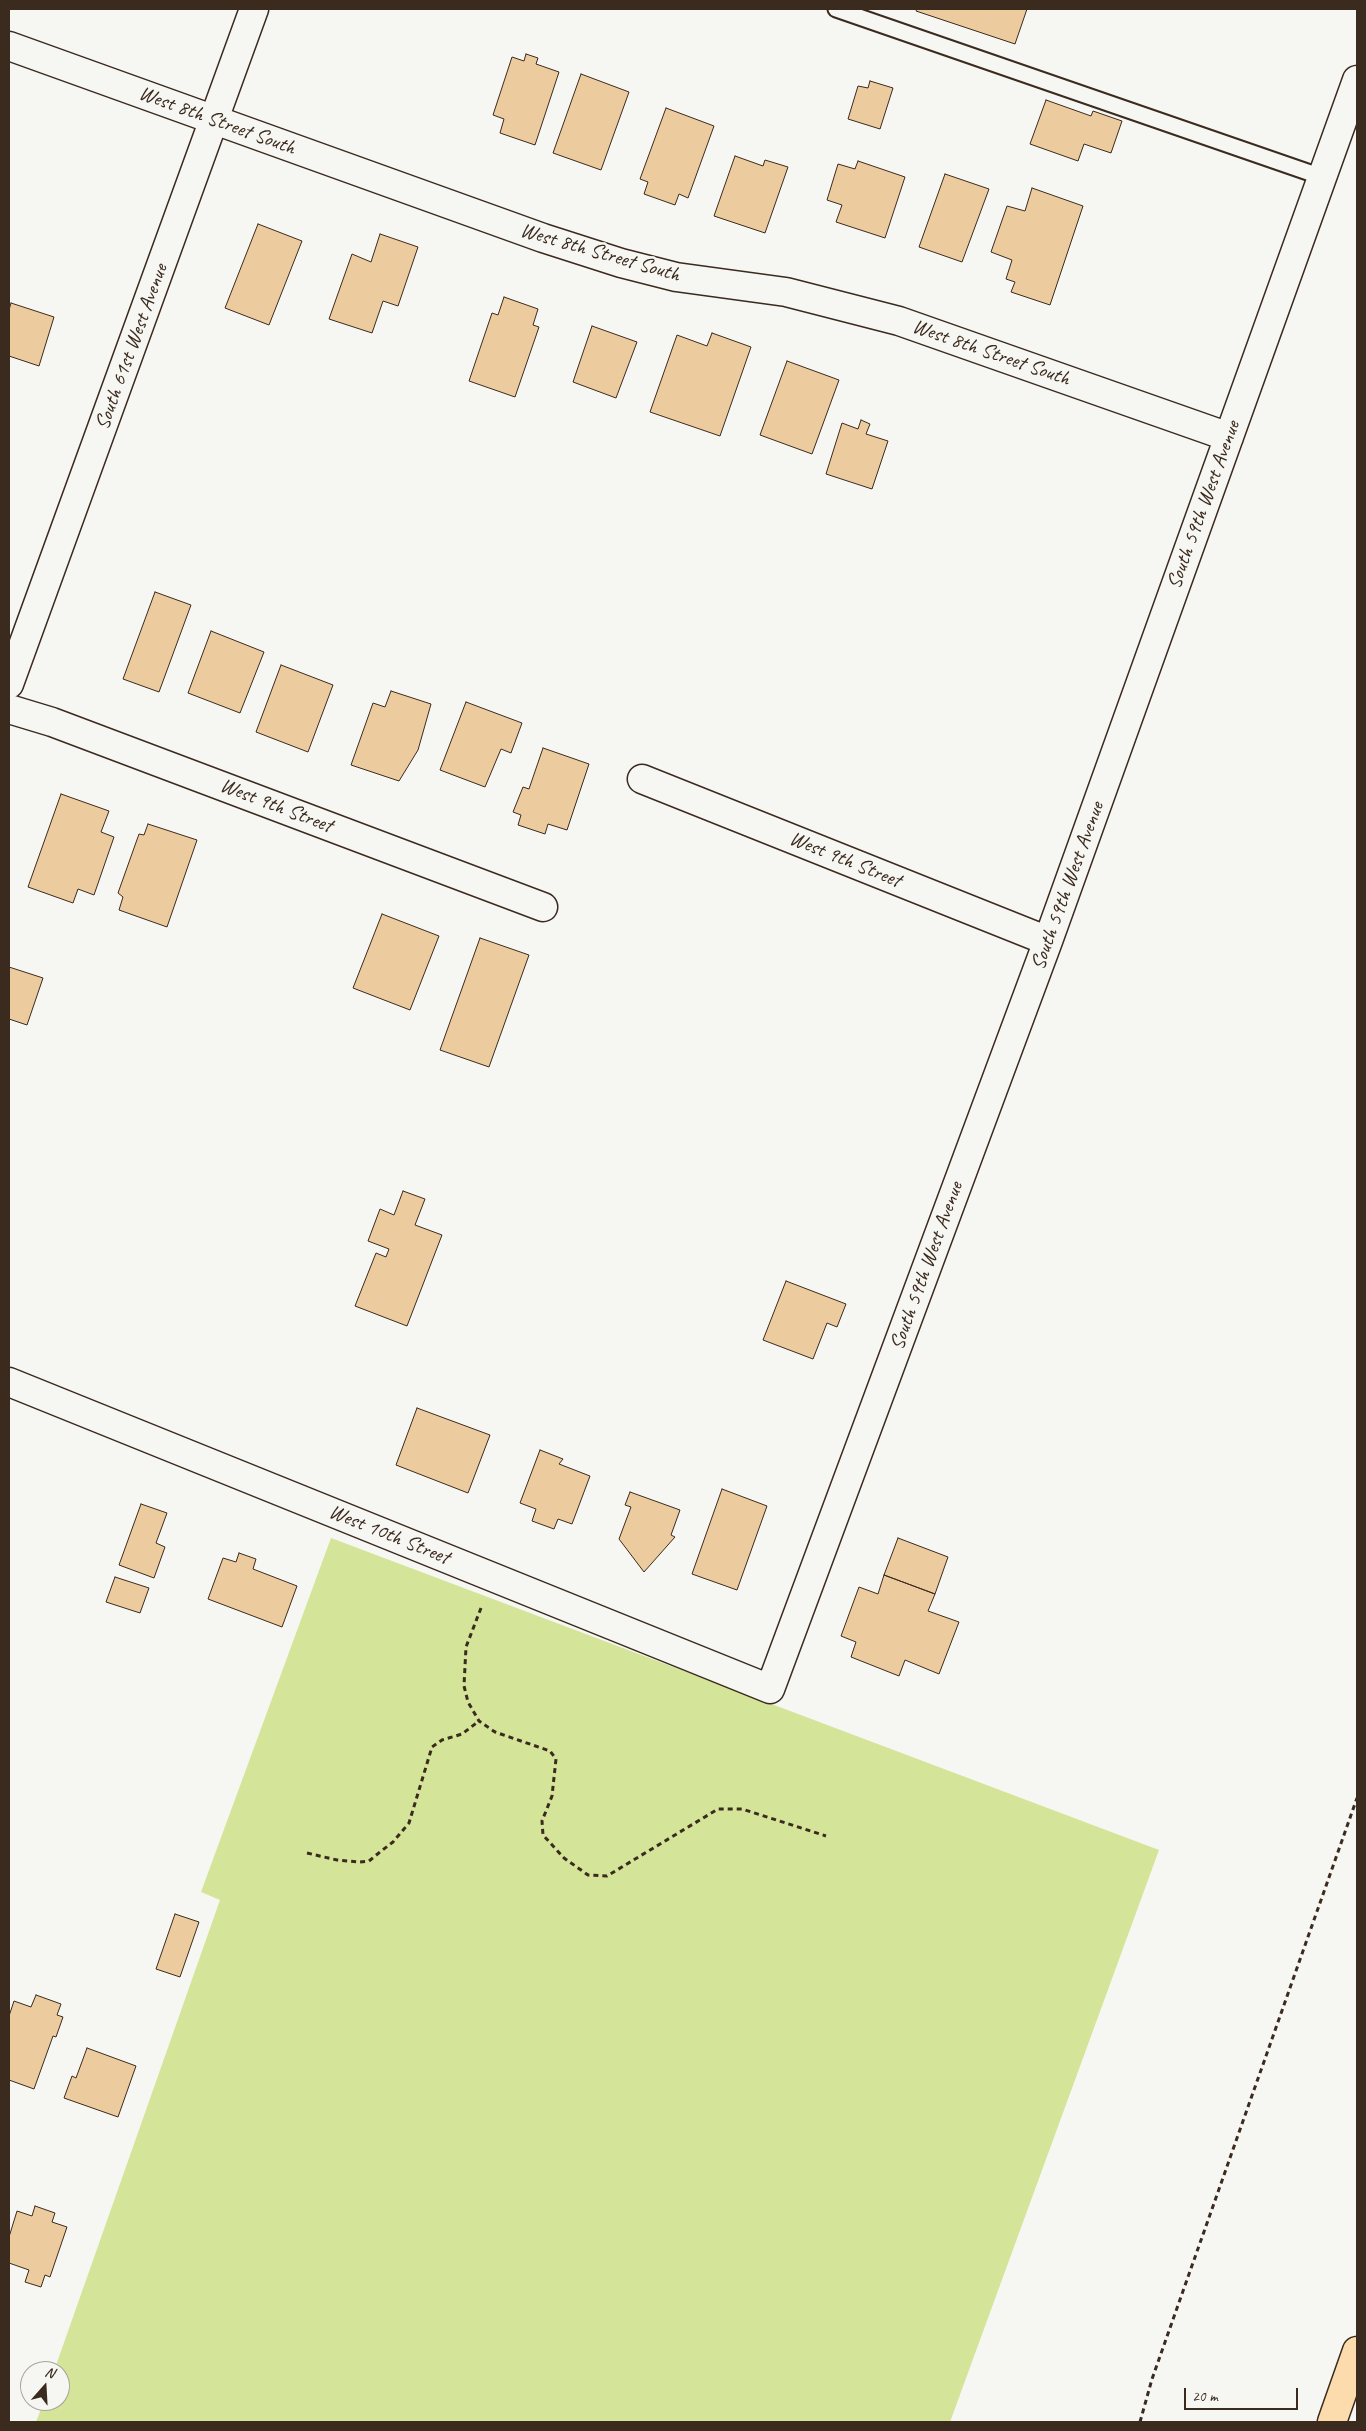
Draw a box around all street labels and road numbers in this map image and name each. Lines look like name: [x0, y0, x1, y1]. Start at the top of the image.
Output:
street label: West 8th Street South: [135, 81, 299, 161]
street label: West 8th Street South: [517, 218, 683, 288]
street label: South 61st West Avenue: [90, 261, 174, 433]
street label: West 8th Street South: [909, 314, 1073, 392]
street label: South 59th West Avenue: [1162, 418, 1246, 592]
street label: West 9th Street: [216, 773, 336, 839]
street label: South 59th West Avenue: [1026, 799, 1110, 973]
street label: West 9th Street: [786, 826, 904, 894]
street label: South 59th West Avenue: [885, 1179, 969, 1353]
street label: West 10th Street: [325, 1499, 453, 1571]

